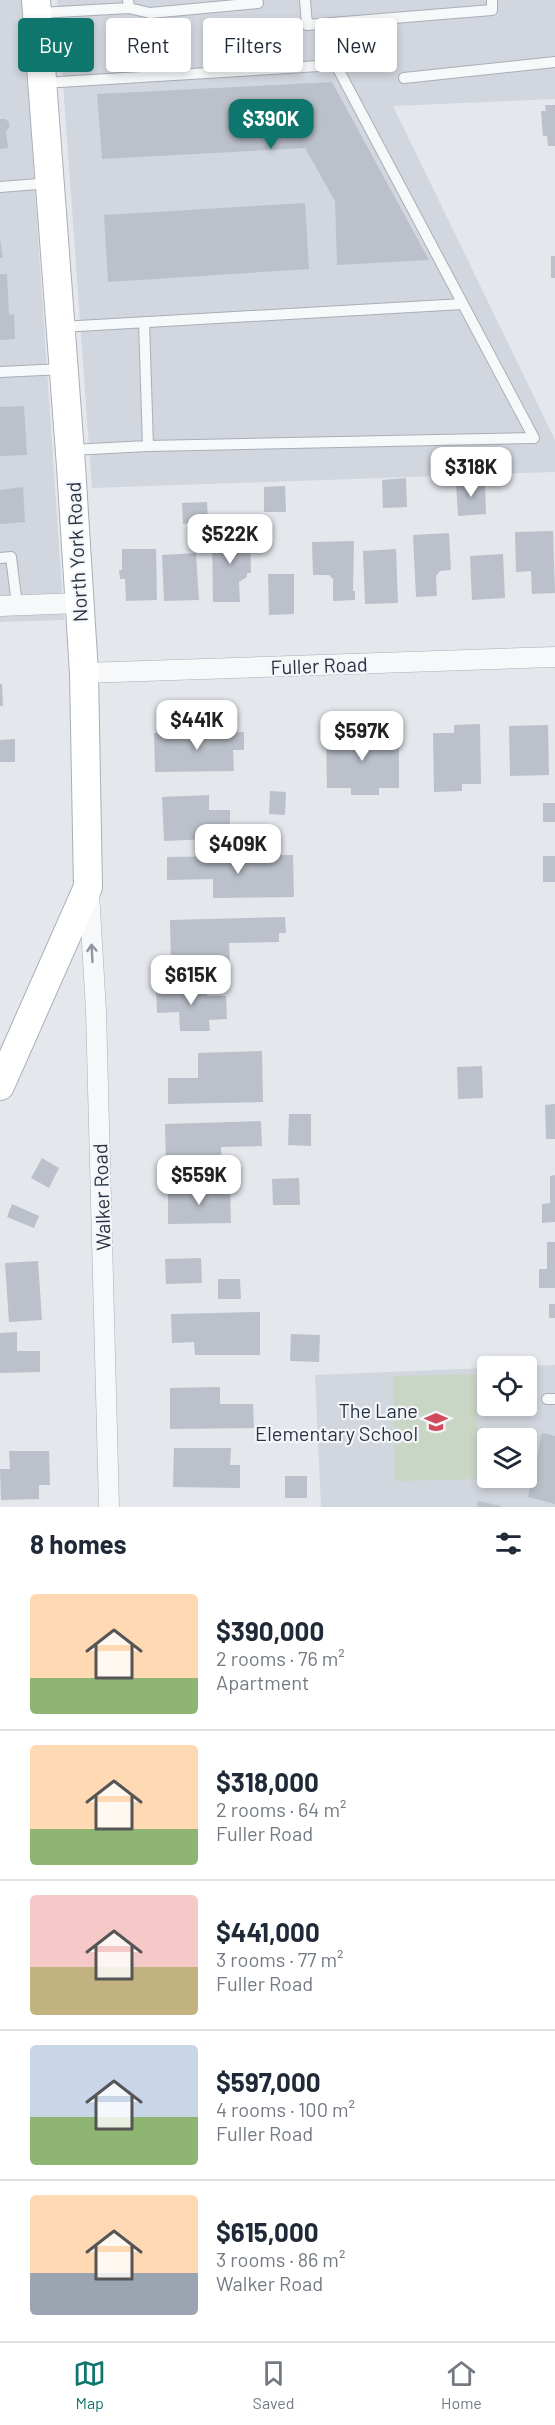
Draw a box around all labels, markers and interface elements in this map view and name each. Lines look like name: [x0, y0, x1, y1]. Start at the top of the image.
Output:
chip: Buy: [18, 18, 94, 72]
chip: Rent: [106, 18, 191, 72]
chip: Filters: [203, 18, 303, 72]
chip: New: [315, 18, 397, 72]
pin: $390K: [229, 99, 313, 150]
text: $390K: [243, 106, 299, 130]
pin: $318K: [429, 447, 513, 498]
text: $318K: [445, 454, 497, 478]
street label: North York Road: [60, 481, 92, 623]
pin: $522K: [188, 514, 272, 565]
text: $522K: [201, 521, 259, 545]
street label: Fuller Road: [270, 651, 368, 679]
pin: $441K: [155, 700, 239, 751]
text: $441K: [170, 707, 224, 731]
pin: $597K: [320, 711, 404, 762]
text: $597K: [334, 718, 390, 742]
pin: $409K: [196, 824, 280, 875]
text: $409K: [209, 831, 267, 855]
one-way arrow: [87, 944, 98, 963]
pin: $615K: [149, 955, 233, 1006]
text: $615K: [165, 962, 217, 986]
street label: Walker Road: [87, 1143, 115, 1251]
pin: $559K: [157, 1155, 241, 1206]
text: $559K: [171, 1162, 227, 1186]
map controls: [477, 1356, 537, 1488]
button: locate: [477, 1356, 537, 1416]
place label: The Lane Elementary School: [255, 1398, 418, 1445]
school or university icon: The Lane Elementary School: [423, 1409, 449, 1435]
button: layers: [477, 1428, 537, 1488]
icon: filters: [492, 1527, 525, 1560]
text: 8 homes: [30, 1528, 127, 1559]
text: $390,000: [216, 1615, 324, 1646]
icon: home: [78, 1618, 150, 1690]
text: 2 rooms · 76 m²: [216, 1646, 345, 1670]
text: Apartment: [216, 1670, 309, 1694]
text: $318,000: [216, 1766, 319, 1797]
icon: home: [78, 1769, 150, 1841]
text: 2 rooms · 64 m²: [216, 1797, 346, 1821]
text: Fuller Road: [216, 1821, 313, 1845]
text: $441,000: [216, 1916, 320, 1947]
icon: home: [78, 1919, 150, 1991]
text: 3 rooms · 77 m²: [216, 1947, 344, 1971]
text: Fuller Road: [216, 1971, 313, 1995]
text: $597,000: [216, 2066, 321, 2097]
icon: home: [78, 2069, 150, 2141]
text: 4 rooms · 100 m²: [216, 2097, 355, 2121]
text: Fuller Road: [216, 2121, 313, 2145]
text: $615,000: [216, 2216, 319, 2247]
icon: home: [78, 2219, 150, 2291]
text: 3 rooms · 86 m²: [216, 2247, 345, 2271]
text: Walker Road: [216, 2271, 323, 2295]
tab: Map: [73, 2357, 106, 2412]
tab: Saved: [253, 2357, 295, 2412]
tab: Home: [441, 2357, 482, 2412]

